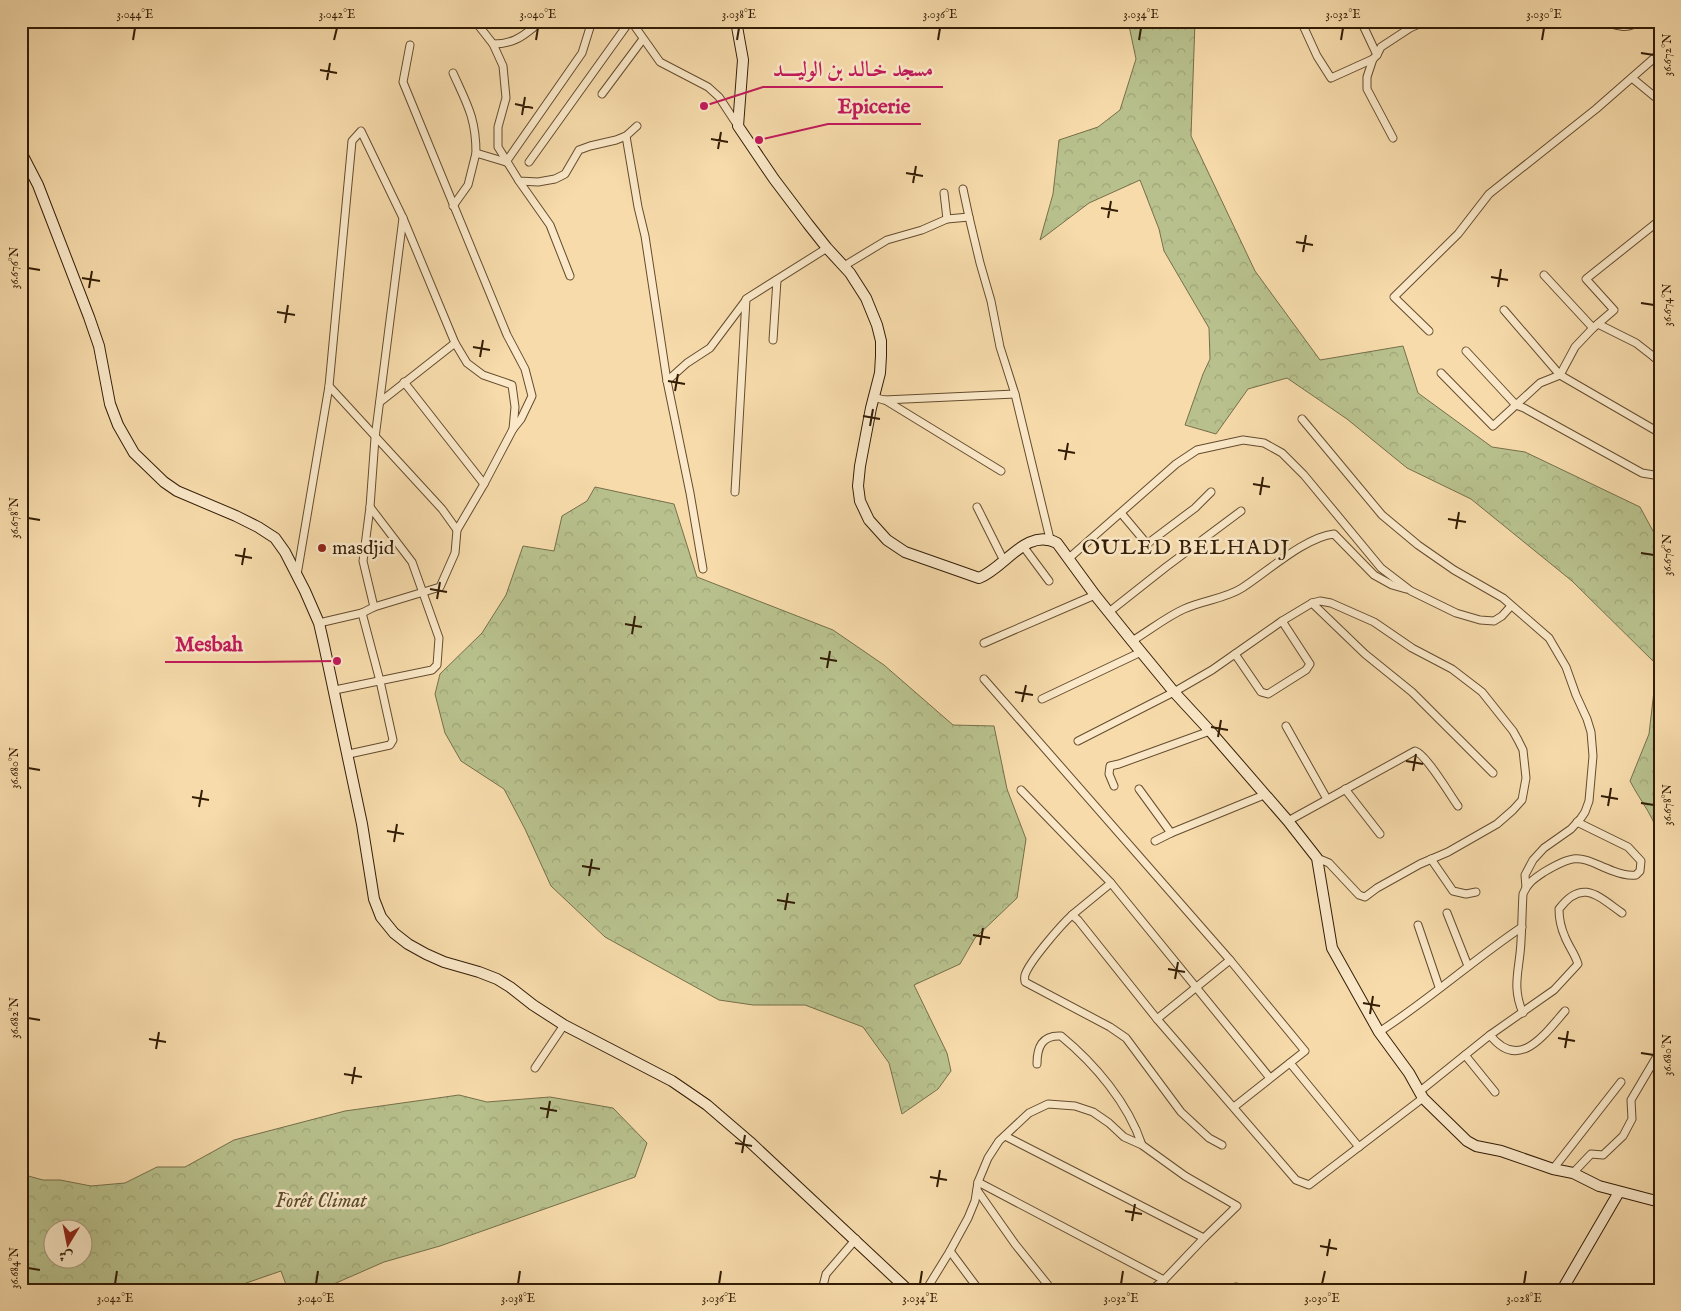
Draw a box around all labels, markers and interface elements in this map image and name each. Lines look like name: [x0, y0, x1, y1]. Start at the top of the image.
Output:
text: 3.044°E: [117, 7, 153, 22]
text: 3.042°E: [319, 7, 355, 22]
text: 3.040°E: [520, 7, 556, 22]
text: 3.038°E: [722, 7, 756, 22]
text: 3.036°E: [923, 7, 957, 22]
text: 3.034°E: [1123, 7, 1159, 22]
text: 3.032°E: [1325, 7, 1361, 22]
text: 3.030°E: [1526, 7, 1562, 22]
text: 36.672°N: [1660, 33, 1675, 76]
callout: مسجد خـالـد بن الوليــــد: [763, 51, 943, 87]
text: مسجد خـالـد بن الوليــــد: [773, 57, 933, 84]
callout: Epicerie: [828, 88, 921, 124]
text: Epicerie: [838, 94, 911, 121]
text: 36.676°N: [7, 246, 22, 289]
text: 36.674°N: [1660, 283, 1675, 326]
text: 36.678°N: [7, 497, 22, 539]
text: 36.676°N: [1660, 533, 1675, 576]
district label: OULED BELHADJ: [1082, 534, 1290, 562]
place label: masdjid: [332, 536, 395, 561]
marker: masdjid: [316, 542, 328, 554]
callout: Mesbah: [165, 626, 253, 662]
text: Mesbah: [175, 632, 244, 659]
text: 36.680°N: [7, 746, 22, 789]
text: 36.678°N: [1660, 784, 1675, 826]
text: 36.682°N: [7, 997, 22, 1039]
text: 36.680°N: [1660, 1033, 1675, 1076]
park label: Forêt Climat: [275, 1189, 368, 1214]
north arrow: [42, 1218, 92, 1268]
text: 36.684°N: [7, 1246, 22, 1289]
text: ش: [57, 1246, 74, 1266]
text: 3.042°E: [97, 1291, 133, 1306]
text: 3.040°E: [298, 1291, 334, 1306]
text: 3.038°E: [501, 1291, 535, 1306]
text: 3.036°E: [702, 1291, 736, 1306]
text: 3.034°E: [902, 1291, 938, 1306]
text: 3.032°E: [1103, 1291, 1139, 1306]
text: 3.030°E: [1304, 1291, 1340, 1306]
text: 3.028°E: [1506, 1291, 1542, 1306]

